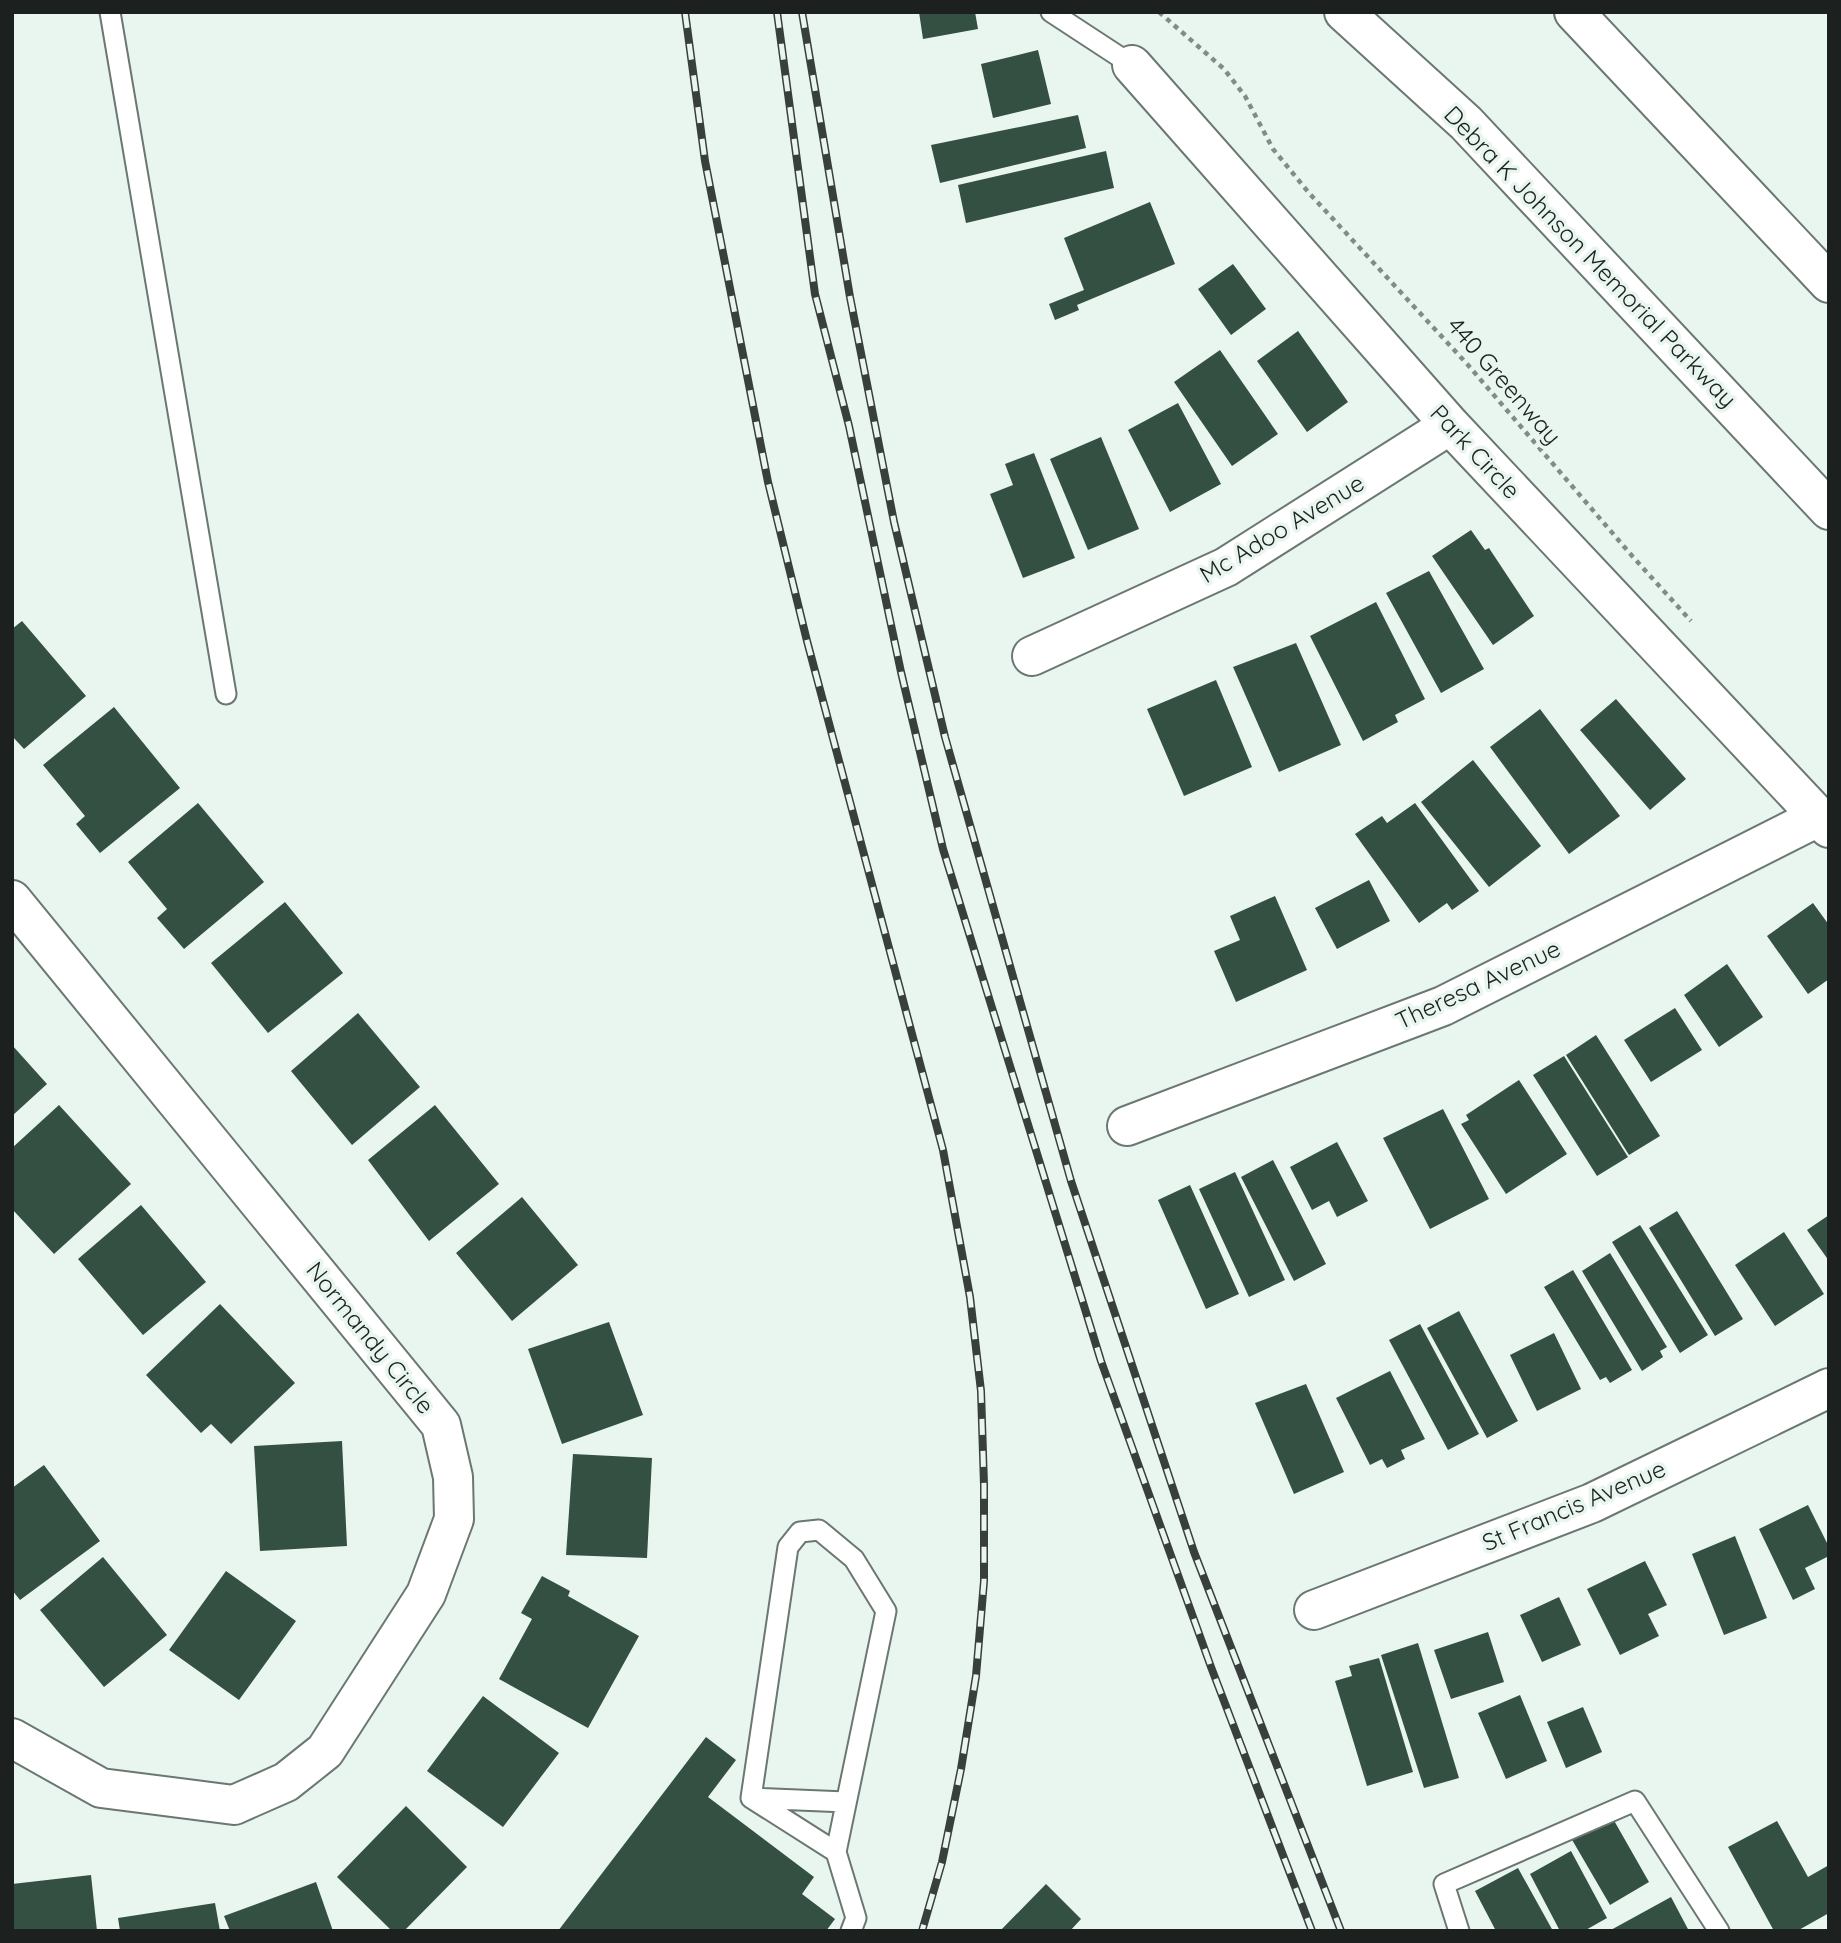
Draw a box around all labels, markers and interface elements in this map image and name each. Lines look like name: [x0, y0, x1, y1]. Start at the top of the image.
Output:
street label: Debra K Johnson Memorial Parkway: [1438, 99, 1743, 414]
street label: 440 Greenway: [1441, 311, 1568, 450]
street label: Park Circle: [1424, 398, 1527, 505]
street label: Mc Adoo Avenue: [1194, 467, 1369, 589]
street label: Theresa Avenue: [1390, 933, 1565, 1035]
street label: Normandy Circle: [300, 1255, 441, 1419]
street label: St Francis Avenue: [1477, 1453, 1670, 1557]

